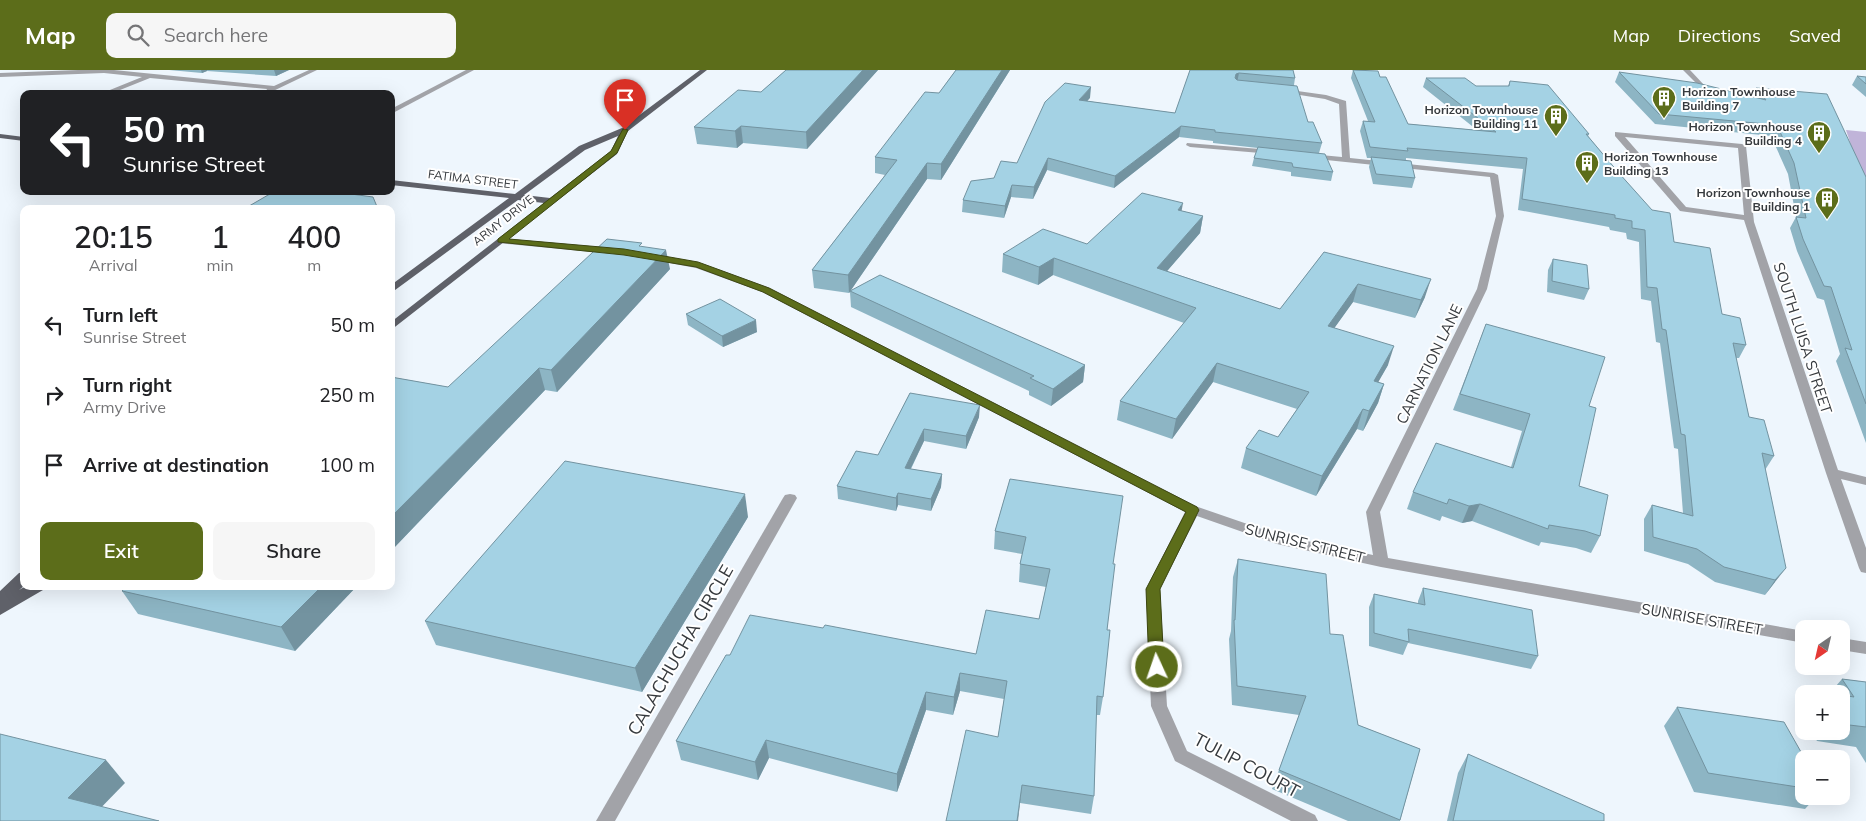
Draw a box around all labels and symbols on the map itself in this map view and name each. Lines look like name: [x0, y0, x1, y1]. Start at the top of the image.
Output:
pin: [604, 79, 646, 130]
place label: Horizon Townhouse Building 7: [1682, 84, 1796, 113]
building icon: Horizon Townhouse Building 7: [1651, 85, 1677, 119]
place label: Horizon Townhouse Building 11: [1425, 102, 1538, 131]
building icon: Horizon Townhouse Building 11: [1543, 103, 1569, 137]
place label: Horizon Townhouse Building 4: [1689, 119, 1802, 148]
building icon: Horizon Townhouse Building 4: [1806, 120, 1832, 154]
place label: Horizon Townhouse Building 13: [1604, 149, 1718, 178]
building icon: Horizon Townhouse Building 13: [1574, 150, 1600, 184]
street label: FATIMA STREET: [427, 166, 520, 192]
place label: Horizon Townhouse Building 1: [1697, 185, 1810, 214]
building icon: Horizon Townhouse Building 1: [1814, 186, 1840, 220]
street label: ARMY DRIVE: [469, 191, 537, 249]
street label: SOUTH LUISA STREET: [1770, 260, 1836, 416]
street label: CARNATION LANE: [1392, 301, 1466, 427]
street label: SUNRISE STREET: [1243, 519, 1367, 567]
street label: CALACHUCHA CIRCLE: [622, 561, 738, 739]
street label: SUNRISE STREET: [1640, 599, 1764, 639]
north arrow: [1795, 620, 1850, 675]
position arrow: [1130, 640, 1182, 692]
street label: TULIP COURT: [1190, 727, 1304, 803]

